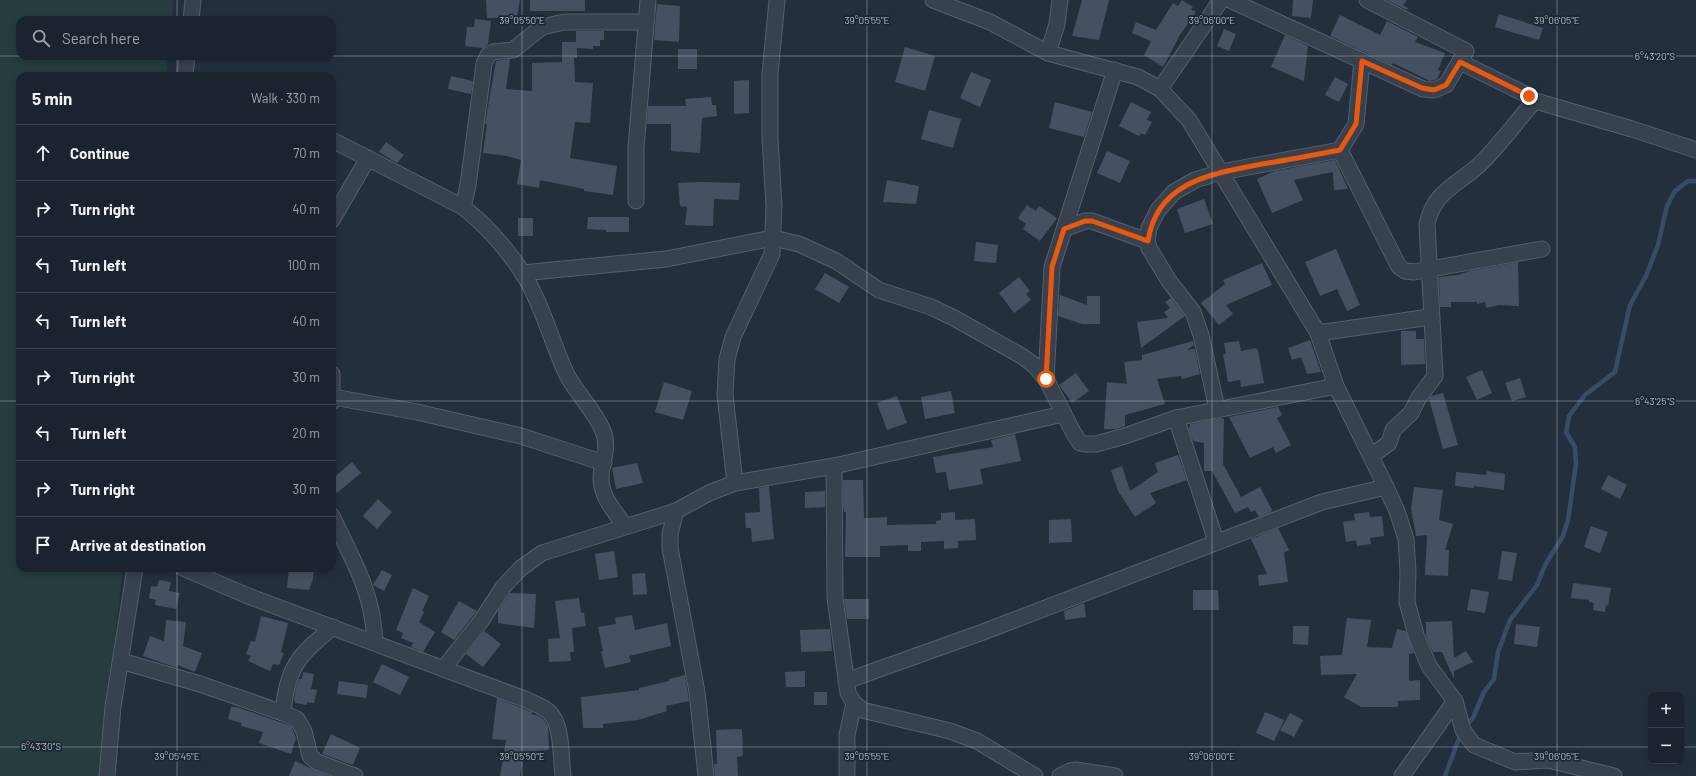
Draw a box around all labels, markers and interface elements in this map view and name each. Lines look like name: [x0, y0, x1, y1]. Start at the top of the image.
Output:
text: 39°05'50"E: [499, 14, 545, 26]
text: 39°05'55"E: [844, 14, 890, 26]
text: 39°06'00"E: [1189, 14, 1235, 26]
text: 39°06'05"E: [1534, 14, 1580, 26]
search box: [16, 16, 336, 60]
icon: search: [30, 27, 52, 49]
text: Search here: [62, 29, 140, 47]
text: 6°43'20"S: [1635, 50, 1675, 62]
route end: [1520, 87, 1538, 105]
text: 5 min: [32, 88, 72, 108]
text: Walk · 330 m: [251, 90, 320, 106]
icon: ahead: [32, 142, 54, 164]
text: Continue: [70, 144, 130, 162]
text: 70 m: [293, 145, 320, 161]
icon: right: [32, 198, 54, 220]
text: Turn right: [70, 200, 135, 218]
text: 40 m: [292, 201, 320, 217]
icon: left: [32, 254, 54, 276]
text: Turn left: [70, 256, 126, 274]
text: 100 m: [287, 257, 320, 273]
icon: left: [32, 310, 54, 332]
text: Turn left: [70, 312, 126, 330]
text: 40 m: [292, 313, 320, 329]
icon: right: [32, 366, 54, 388]
text: Turn right: [70, 368, 135, 386]
text: 30 m: [293, 369, 320, 385]
route start: [1037, 370, 1055, 388]
text: 6°43'25"S: [1635, 395, 1675, 407]
icon: left: [32, 422, 54, 444]
text: Turn left: [70, 424, 126, 442]
text: 20 m: [292, 425, 320, 441]
icon: right: [32, 478, 54, 500]
text: Turn right: [70, 480, 135, 498]
text: 30 m: [293, 481, 320, 497]
icon: arrive: [32, 534, 54, 556]
text: Arrive at destination: [70, 536, 206, 554]
map controls: [1648, 692, 1684, 764]
button: +: [1648, 692, 1684, 728]
button: −: [1648, 728, 1684, 764]
text: 6°43'30"S: [21, 740, 61, 752]
text: 39°05'45"E: [154, 750, 200, 762]
text: 39°05'50"E: [499, 750, 545, 762]
text: 39°05'55"E: [844, 750, 890, 762]
text: 39°06'00"E: [1189, 750, 1235, 762]
text: 39°06'05"E: [1534, 750, 1580, 762]

